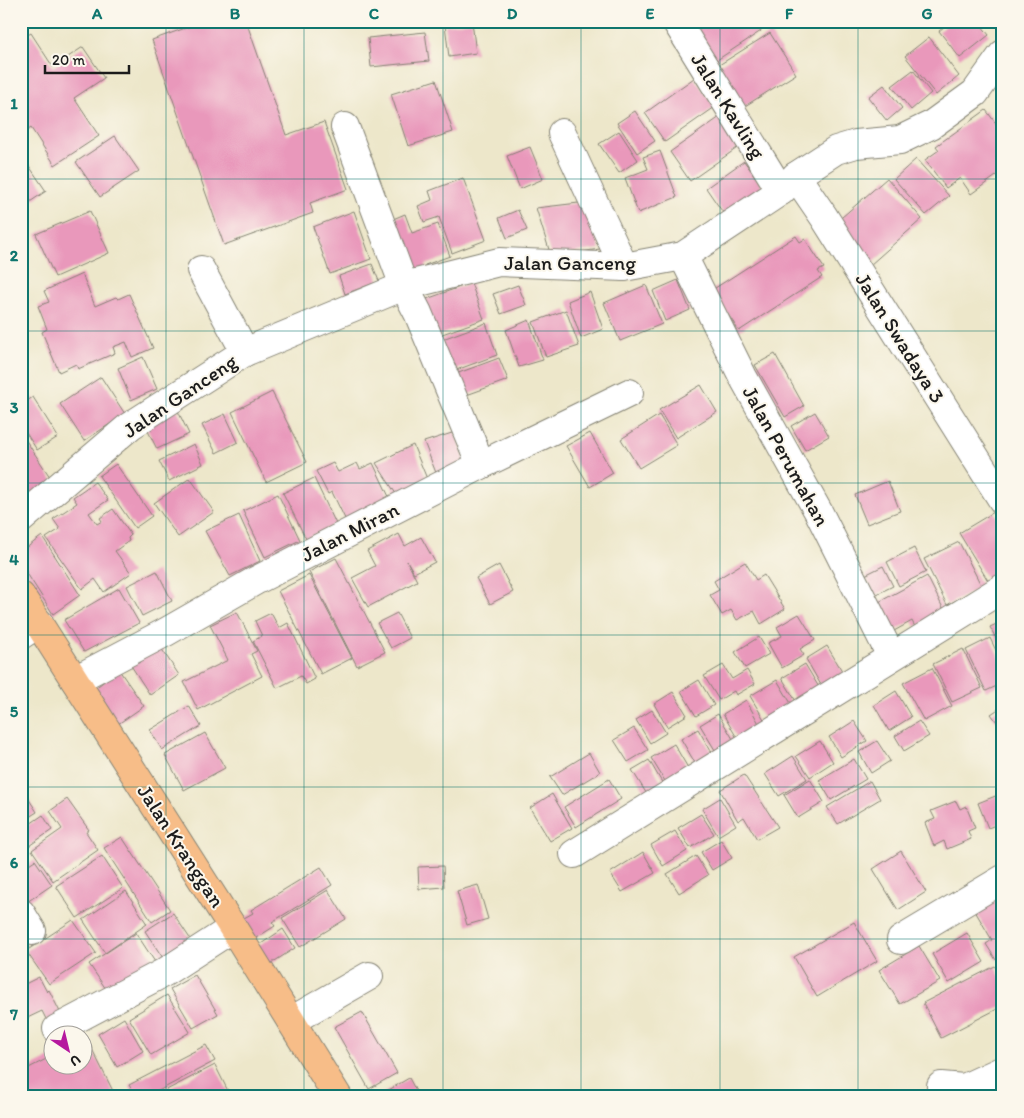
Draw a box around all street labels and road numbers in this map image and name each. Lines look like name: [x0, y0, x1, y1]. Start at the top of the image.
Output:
street label: Jalan Kavling: [686, 48, 771, 163]
street label: Jalan Ganceng: [504, 250, 636, 275]
street label: Jalan Swadaya 3: [850, 268, 950, 407]
street label: Jalan Ganceng: [118, 348, 242, 443]
street label: Jalan Perumahan: [738, 381, 835, 530]
street label: Jalan Miran: [297, 496, 403, 567]
street label: Jalan Kranggan: [132, 780, 230, 912]

